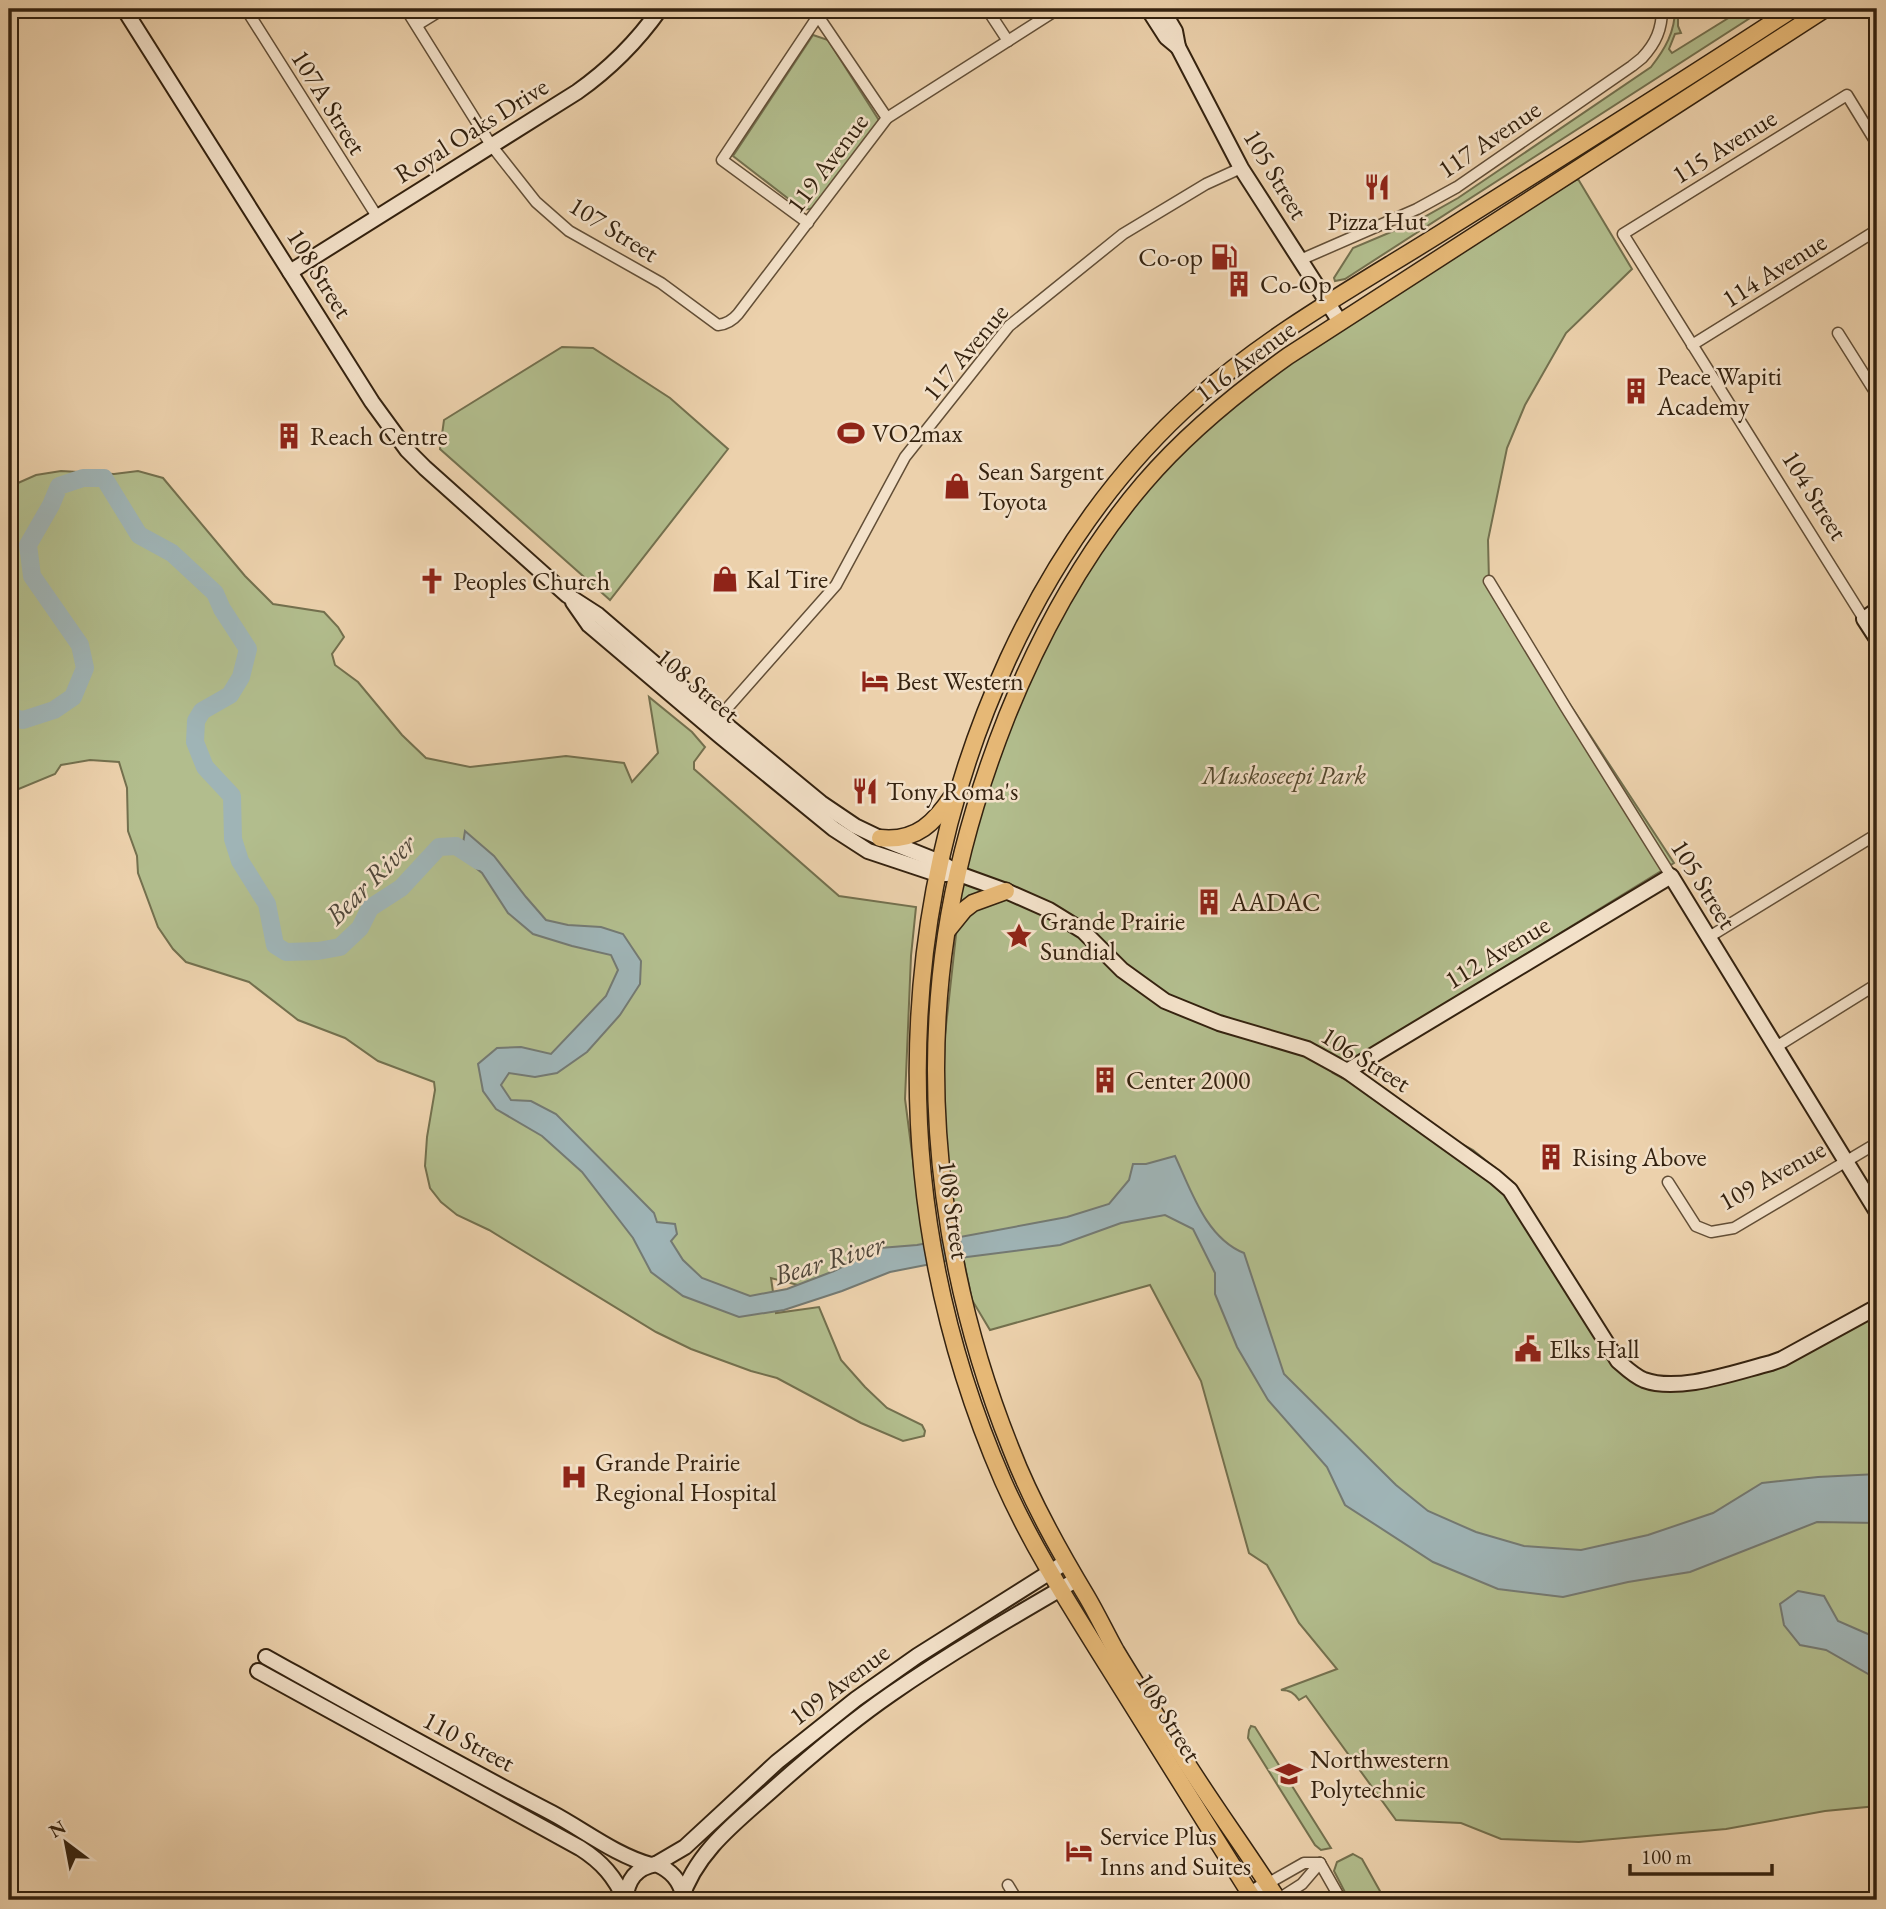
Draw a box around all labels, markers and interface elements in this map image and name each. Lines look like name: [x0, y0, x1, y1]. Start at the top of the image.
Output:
street label: 107A Street: [283, 43, 375, 161]
street label: Royal Oaks Drive: [388, 69, 554, 191]
street label: 117 Avenue: [1431, 92, 1547, 186]
street label: 115 Avenue: [1665, 101, 1783, 191]
street label: 119 Avenue: [778, 106, 876, 220]
street label: 105 Street: [1236, 122, 1316, 226]
restaurant icon: Pizza Hut: [1362, 172, 1392, 202]
street label: 107 Street: [563, 188, 665, 270]
place label: Pizza Hut: [1328, 204, 1426, 238]
street label: 108 Street: [279, 222, 361, 324]
street label: 114 Avenue: [1715, 225, 1833, 315]
place label: Co-op: [1138, 240, 1203, 274]
fuel station icon: Co-op: [1209, 242, 1239, 272]
place label: Co-Op: [1260, 267, 1332, 301]
building icon: Co-Op: [1224, 269, 1254, 299]
street label: 117 Avenue: [914, 296, 1016, 408]
street label: 116 Avenue: [1188, 312, 1302, 410]
place label: Peace Wapiti Academy: [1656, 359, 1782, 423]
building icon: Peace Wapiti Academy: [1621, 376, 1651, 406]
place label: VO2max: [872, 416, 963, 450]
sports icon: VO2max: [836, 418, 866, 448]
place label: Reach Centre: [310, 419, 448, 453]
building icon: Reach Centre: [274, 421, 304, 451]
street label: 104 Street: [1774, 444, 1856, 546]
place label: Sean Sargent Toyota: [978, 454, 1104, 518]
shop icon: Sean Sargent Toyota: [942, 471, 972, 501]
place label: Kal Tire: [746, 562, 828, 596]
place label: Peoples Church: [453, 564, 610, 598]
shop icon: Kal Tire: [710, 564, 740, 594]
church icon: Peoples Church: [417, 566, 447, 596]
street label: 108 Street: [649, 640, 747, 730]
place label: Best Western: [896, 664, 1024, 698]
hotel icon: Best Western: [860, 666, 890, 696]
park label: Muskoseepi Park: [1200, 758, 1366, 792]
place label: Tony Roma's: [886, 774, 1018, 808]
restaurant icon: Tony Roma's: [850, 776, 880, 806]
water label: Bear River: [316, 825, 424, 933]
street label: 105 Street: [1663, 833, 1745, 935]
place label: AADAC: [1229, 885, 1320, 919]
building icon: AADAC: [1194, 887, 1224, 917]
place label: Grande Prairie Sundial: [1040, 904, 1185, 968]
street label: 112 Avenue: [1438, 907, 1556, 997]
place icon: Grande Prairie Sundial: [1004, 921, 1034, 951]
street label: 106 Street: [1315, 1018, 1417, 1100]
place label: Center 2000: [1126, 1063, 1250, 1097]
building icon: Center 2000: [1090, 1065, 1120, 1095]
street label: 109 Avenue: [1712, 1132, 1832, 1218]
place label: Rising Above: [1572, 1140, 1707, 1174]
building icon: Rising Above: [1536, 1142, 1566, 1172]
street label: 108 Street: [930, 1158, 978, 1262]
water label: Bear River: [768, 1225, 890, 1293]
place label: Elks Hall: [1549, 1332, 1640, 1366]
public building icon: Elks Hall: [1513, 1334, 1543, 1364]
place label: Grande Prairie Regional Hospital: [595, 1445, 777, 1509]
hospital icon: Grande Prairie Regional Hospital: [559, 1462, 589, 1492]
street label: 109 Avenue: [782, 1635, 896, 1733]
street label: 108 Street: [1128, 1666, 1210, 1768]
street label: 110 Street: [417, 1703, 521, 1779]
place label: Northwestern Polytechnic: [1310, 1742, 1450, 1806]
school or university icon: Northwestern Polytechnic: [1274, 1759, 1304, 1789]
north arrow: [32, 1808, 102, 1878]
text: N: [44, 1814, 71, 1844]
place label: Service Plus Inns and Suites: [1100, 1819, 1251, 1883]
scale bar: [1630, 1832, 1772, 1876]
hotel icon: Service Plus Inns and Suites: [1064, 1836, 1094, 1866]
text: 100 m: [1641, 1843, 1692, 1870]

